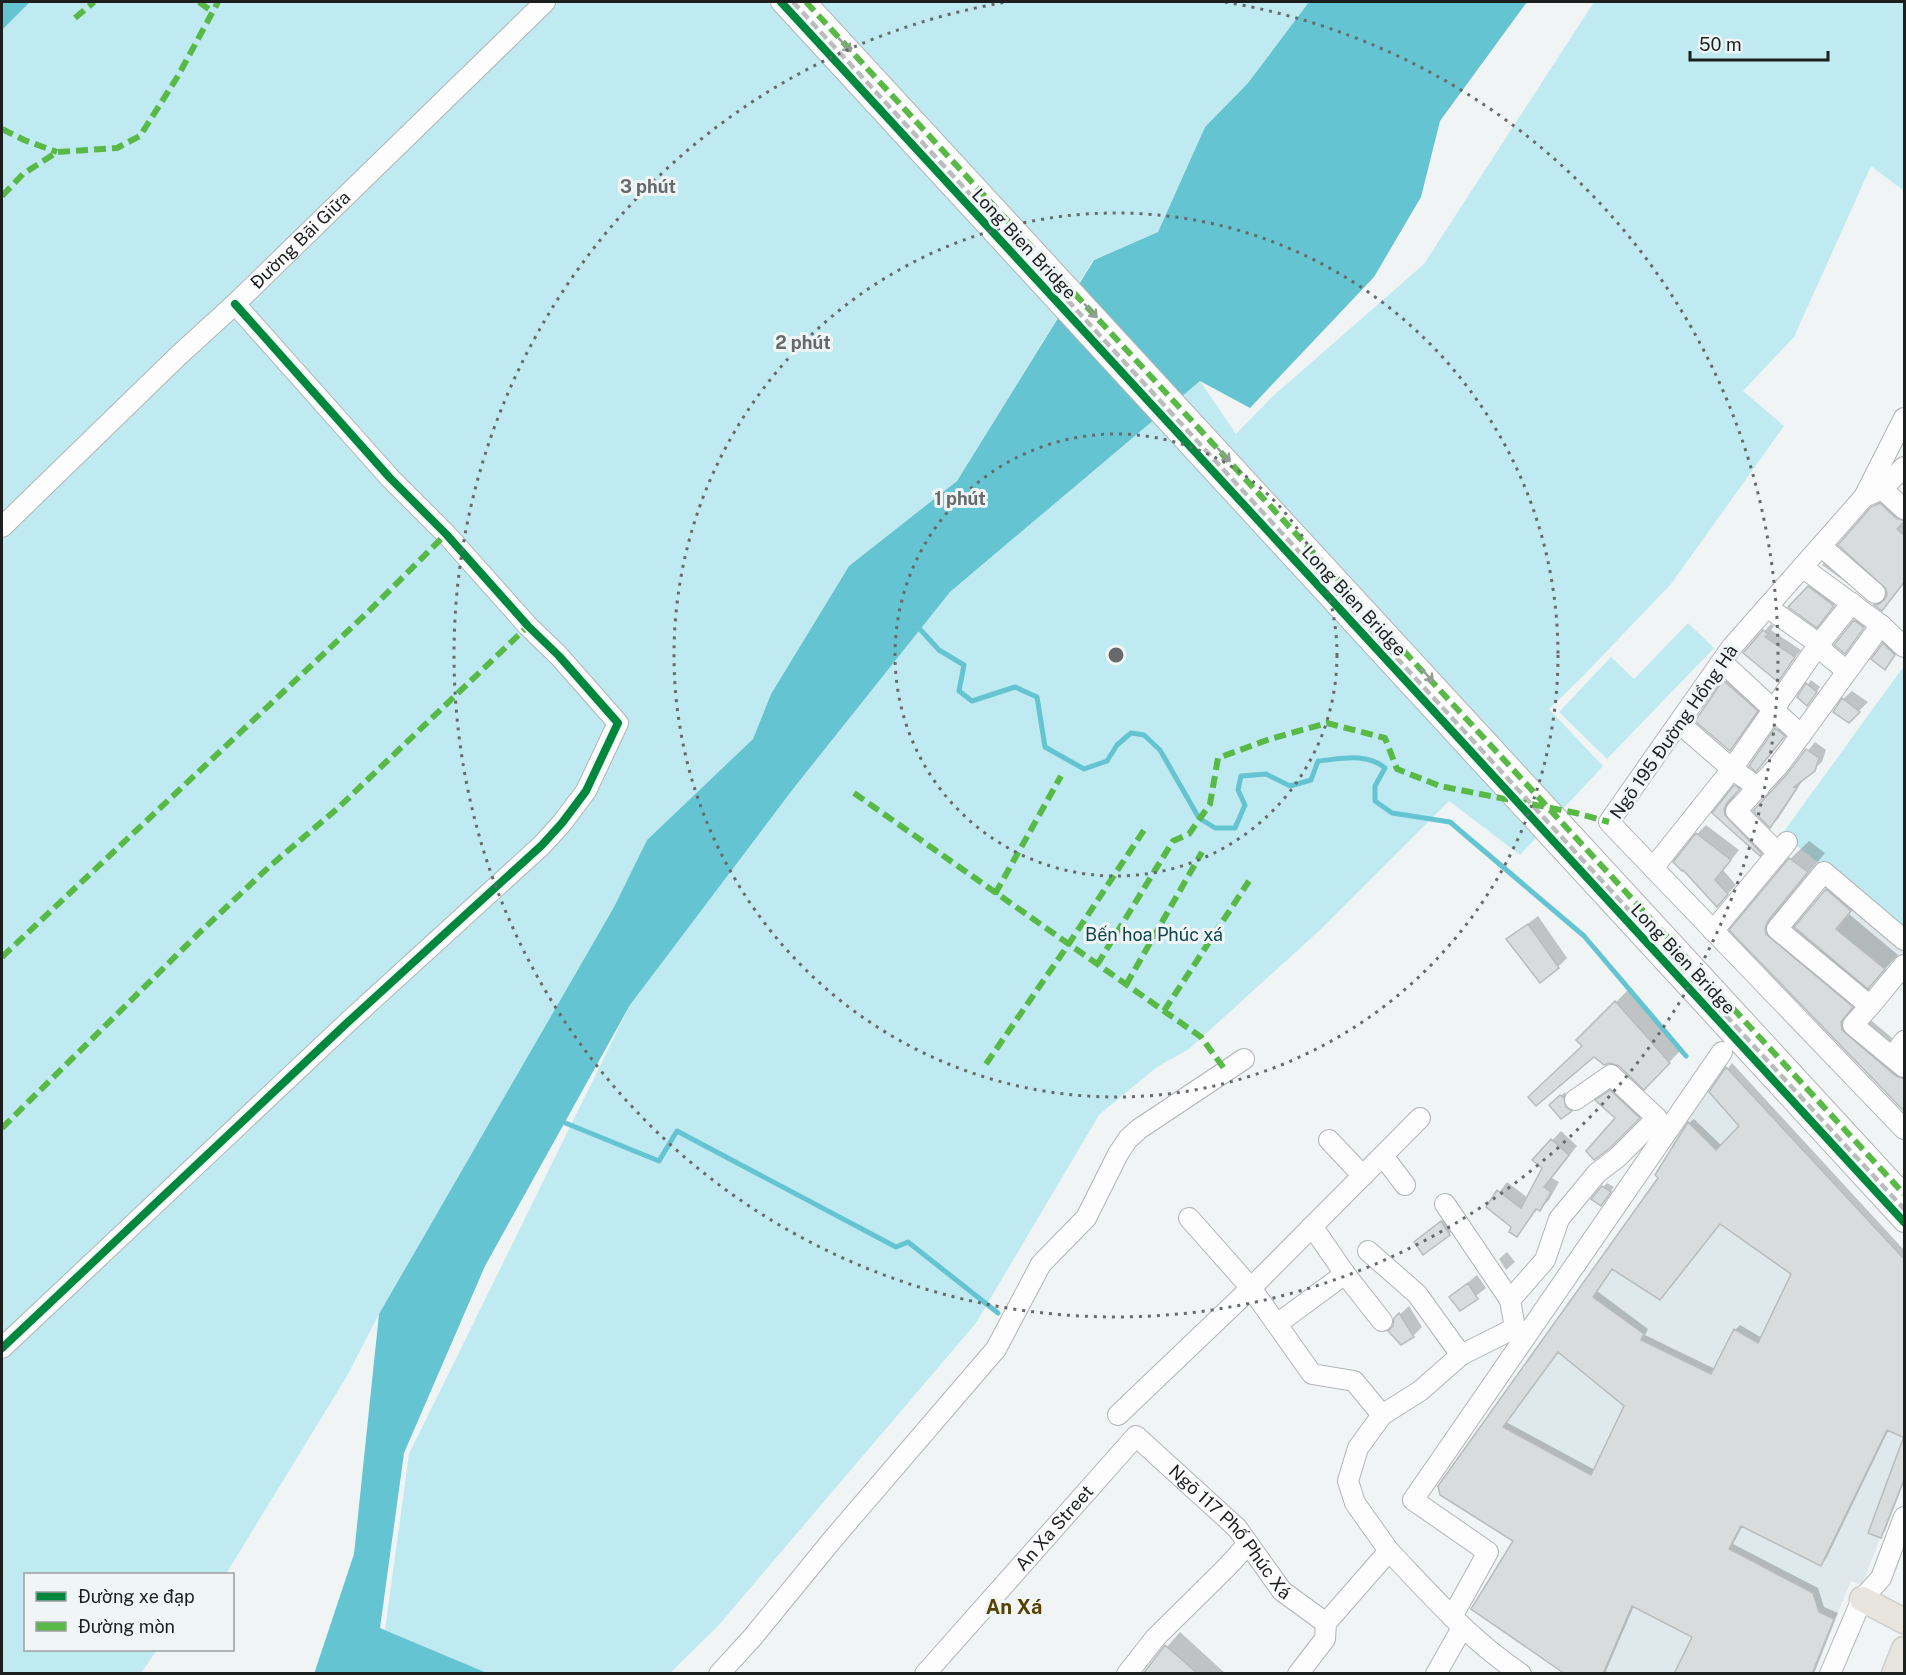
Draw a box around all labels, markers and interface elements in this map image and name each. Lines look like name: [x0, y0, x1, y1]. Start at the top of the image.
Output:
scale bar: [1690, 24, 1828, 62]
text: 50 m: [1699, 34, 1742, 55]
one-way arrow: [838, 37, 852, 52]
text: 3 phút: [620, 176, 676, 197]
street label: Long Bien Bridge: [968, 184, 1081, 303]
street label: Đường Bãi Giữa: [246, 187, 354, 293]
one-way arrow: [1084, 304, 1099, 319]
text: 2 phút: [775, 332, 831, 353]
one-way arrow: [1216, 447, 1230, 462]
text: 1 phút: [934, 488, 986, 509]
street label: Long Bien Bridge: [1298, 541, 1411, 660]
street label: Ngõ 195 Đường Hồng Hà: [1605, 641, 1742, 823]
centre of rings: [1106, 645, 1126, 665]
one-way arrow: [1420, 668, 1434, 683]
street label: Long Bien Bridge: [1627, 899, 1740, 1018]
park label: Bến hoa Phúc xá: [1085, 924, 1223, 945]
street label: Ngõ 117 Phố Phúc Xá: [1165, 1460, 1295, 1604]
street label: An Xa Street: [1011, 1481, 1097, 1575]
legend: [24, 1573, 234, 1651]
text: Đường xe đạp: [78, 1586, 195, 1607]
district label: An Xá: [986, 1595, 1042, 1619]
text: Đường mòn: [78, 1616, 175, 1637]

